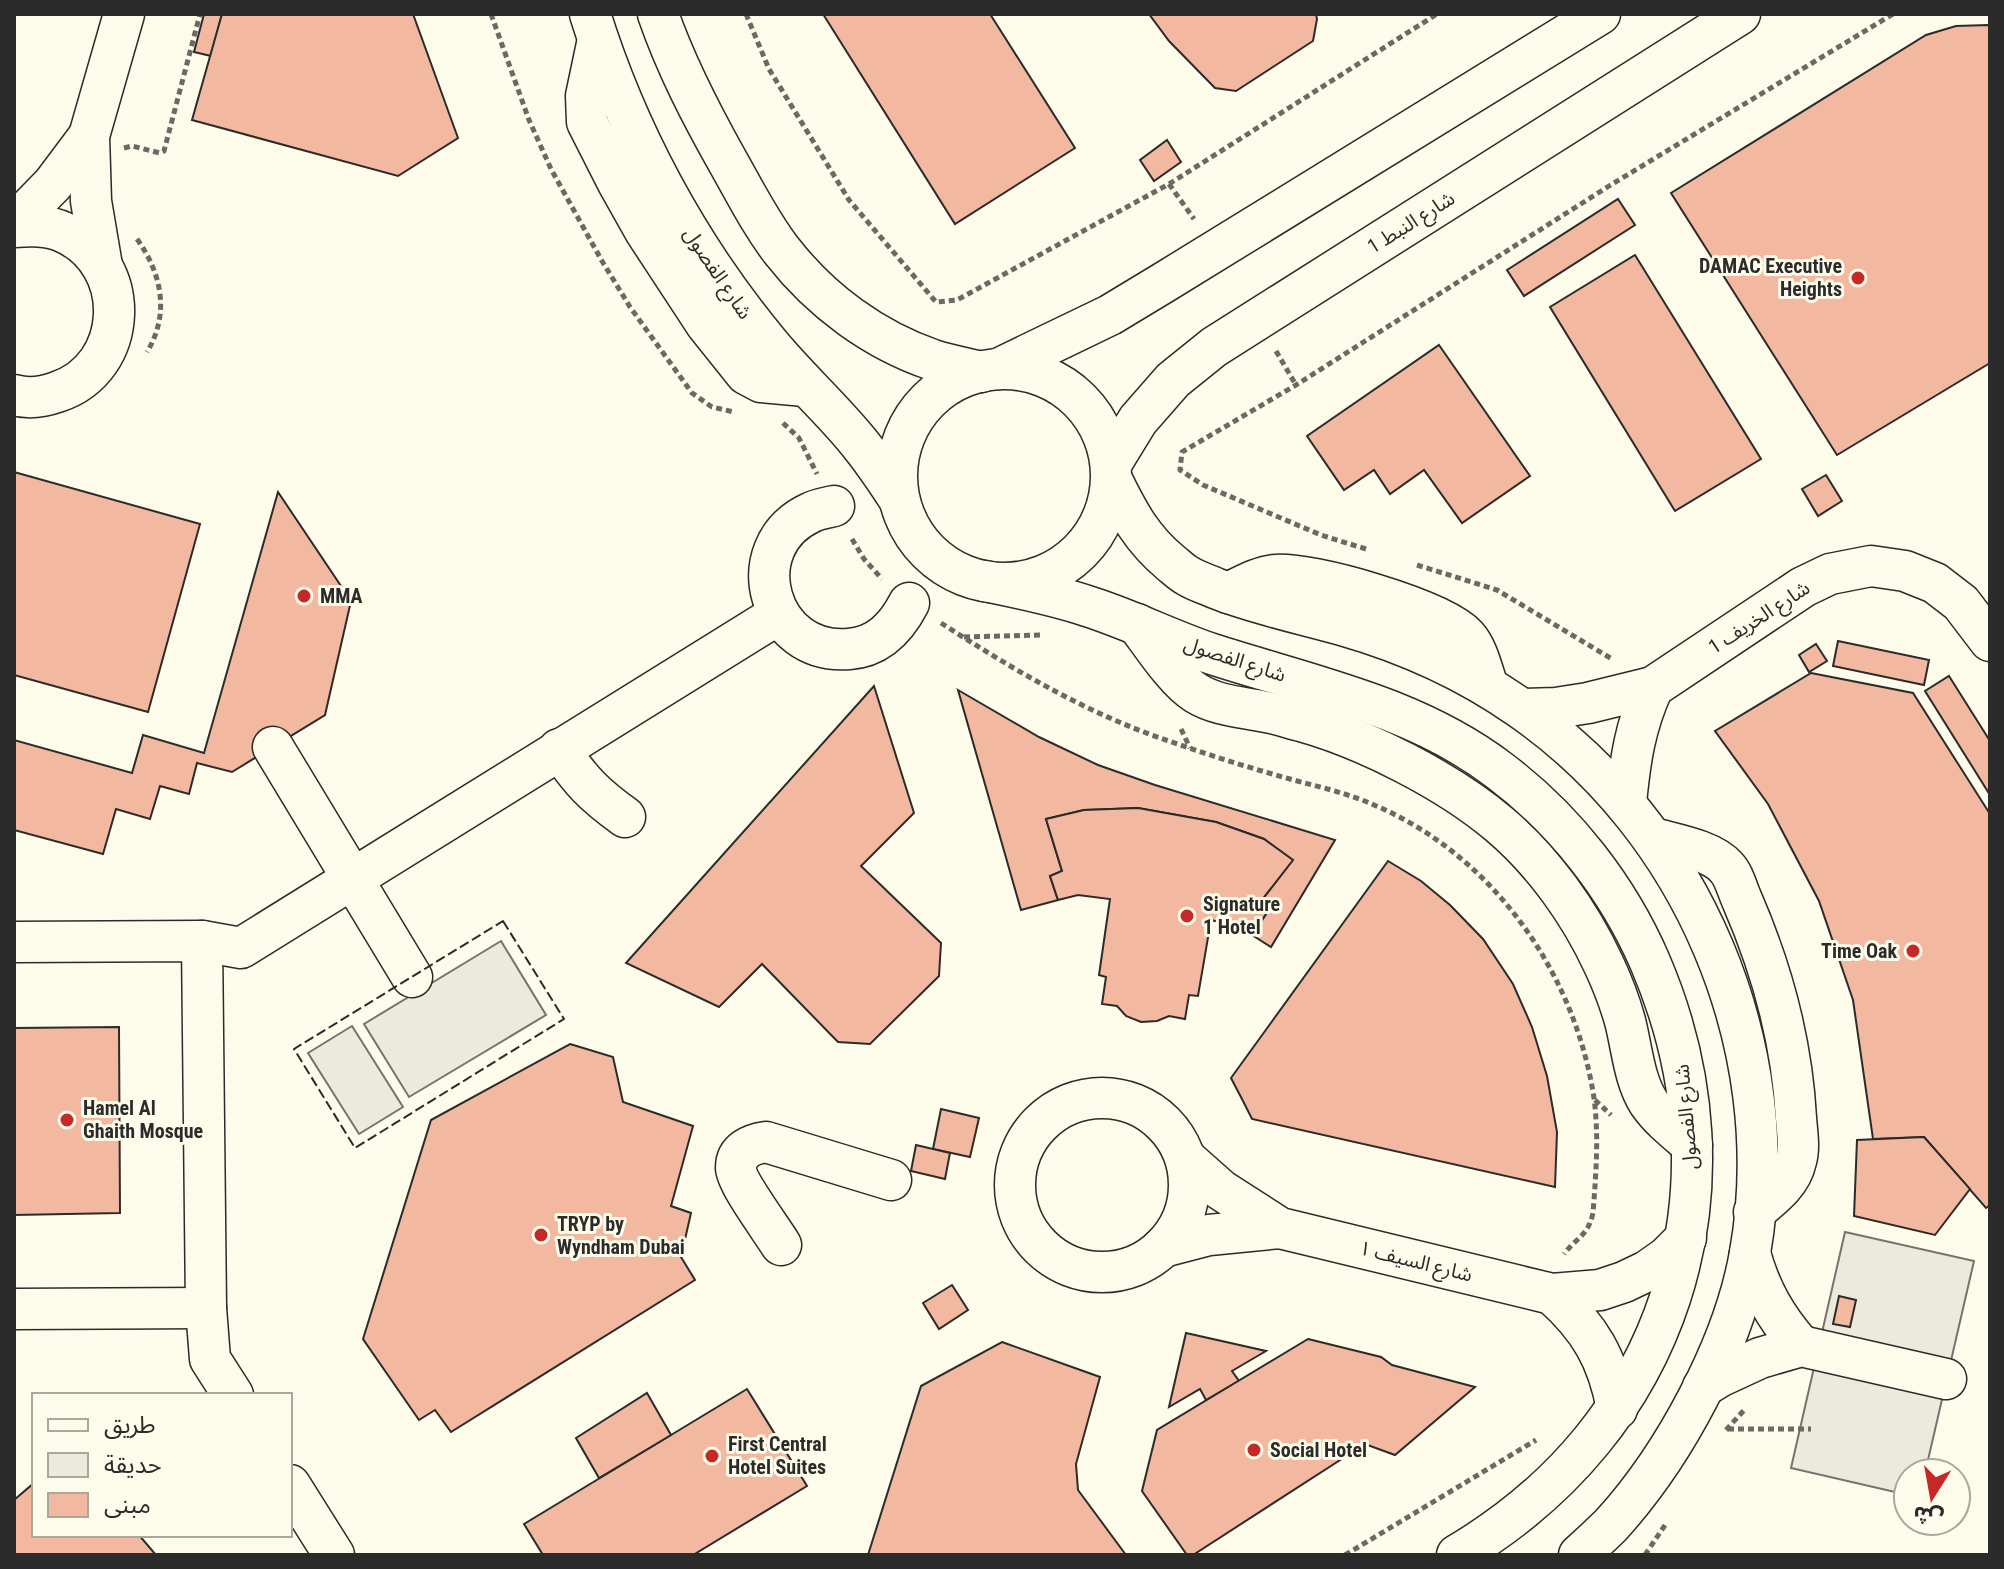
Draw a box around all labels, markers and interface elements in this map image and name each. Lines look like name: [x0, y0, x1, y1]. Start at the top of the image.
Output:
street label: شارع النبط 1: [1363, 186, 1461, 261]
street label: شارع الفصول: [676, 222, 758, 325]
place label: DAMAC Executive Heights: [1699, 254, 1842, 301]
marker: DAMAC Executive Heights: [1849, 269, 1867, 287]
street label: شارع الخريف 1: [1704, 575, 1816, 661]
place label: MMA: [320, 584, 363, 608]
marker: MMA: [295, 587, 313, 605]
street label: شارع الفصول: [1180, 631, 1289, 690]
place label: Signature 1 Hotel: [1203, 892, 1280, 939]
marker: Signature 1 Hotel: [1178, 907, 1196, 925]
place label: Time Oak: [1821, 939, 1897, 963]
marker: Time Oak: [1904, 942, 1922, 960]
street label: شارع الفصول: [1669, 1063, 1706, 1171]
place label: Hamel Al Ghaith Mosque: [83, 1096, 203, 1143]
marker: Hamel Al Ghaith Mosque: [58, 1111, 76, 1129]
place label: TRYP by Wyndham Dubai: [557, 1212, 685, 1259]
marker: TRYP by Wyndham Dubai: [532, 1226, 550, 1244]
street label: شارع السيف ١: [1356, 1235, 1475, 1290]
legend: [32, 1393, 292, 1537]
text: طريق: [104, 1411, 156, 1440]
place label: First Central Hotel Suites: [728, 1432, 827, 1479]
place label: Social Hotel: [1270, 1438, 1367, 1462]
marker: Social Hotel: [1245, 1441, 1263, 1459]
marker: First Central Hotel Suites: [703, 1447, 721, 1465]
text: حديقة: [104, 1451, 162, 1479]
north arrow: [1892, 1457, 1972, 1537]
text: مبنى: [104, 1491, 151, 1519]
text: ش: [1911, 1501, 1945, 1531]

